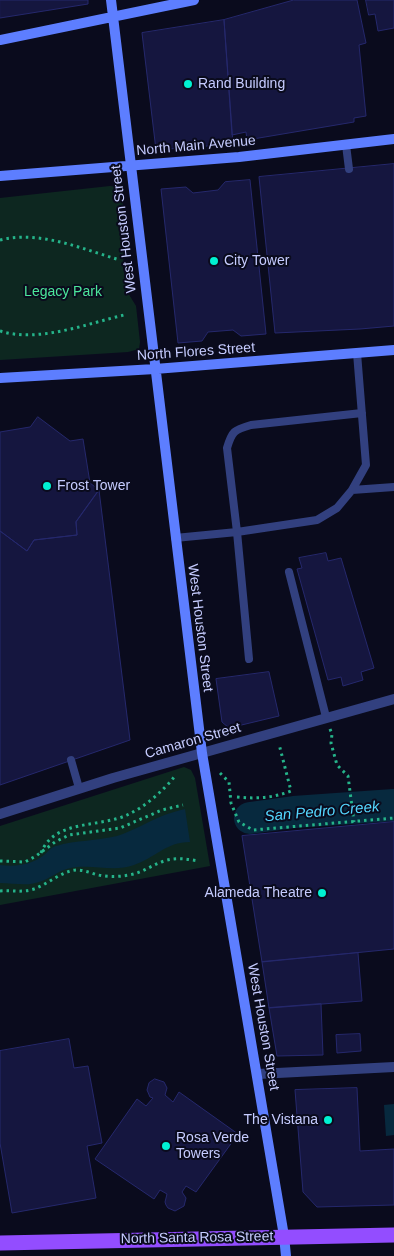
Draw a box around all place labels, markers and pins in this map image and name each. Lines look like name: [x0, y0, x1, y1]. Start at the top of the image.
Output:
place label: Rand Building: [198, 76, 285, 92]
marker: Rand Building: [182, 78, 194, 90]
place label: City Tower: [224, 253, 289, 269]
marker: City Tower: [208, 255, 220, 267]
place label: Frost Tower: [57, 478, 130, 494]
marker: Frost Tower: [41, 480, 53, 492]
place label: Alameda Theatre: [205, 885, 312, 901]
marker: Alameda Theatre: [316, 887, 328, 899]
place label: The Vistana: [244, 1112, 318, 1128]
marker: The Vistana: [322, 1114, 334, 1126]
place label: Rosa Verde Towers: [176, 1130, 249, 1162]
marker: Rosa Verde Towers: [160, 1140, 172, 1152]

